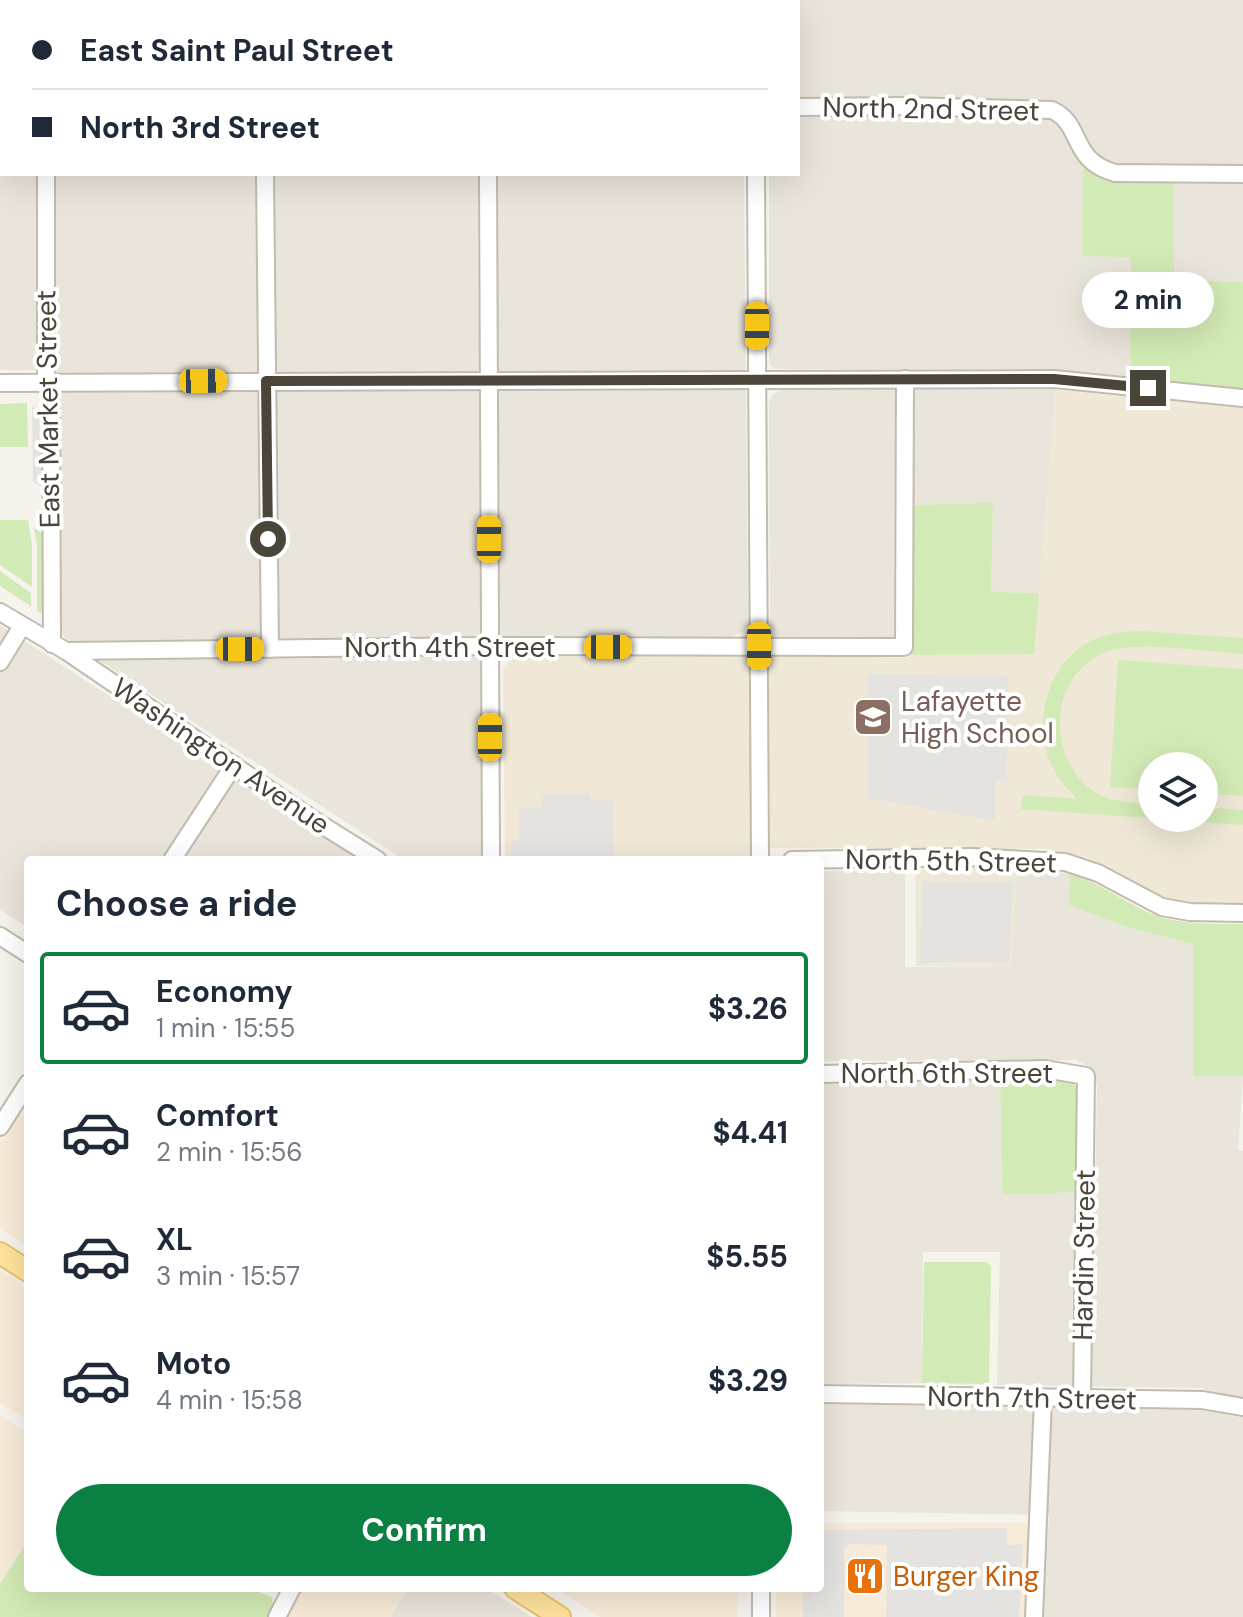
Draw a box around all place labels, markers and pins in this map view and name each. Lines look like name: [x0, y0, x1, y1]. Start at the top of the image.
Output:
place label: Lafayette High School: [901, 683, 1054, 752]
school or university icon: Lafayette High School: [852, 696, 894, 738]
restaurant icon: Burger King: [844, 1555, 886, 1597]
place label: Burger King: [893, 1558, 1040, 1595]

